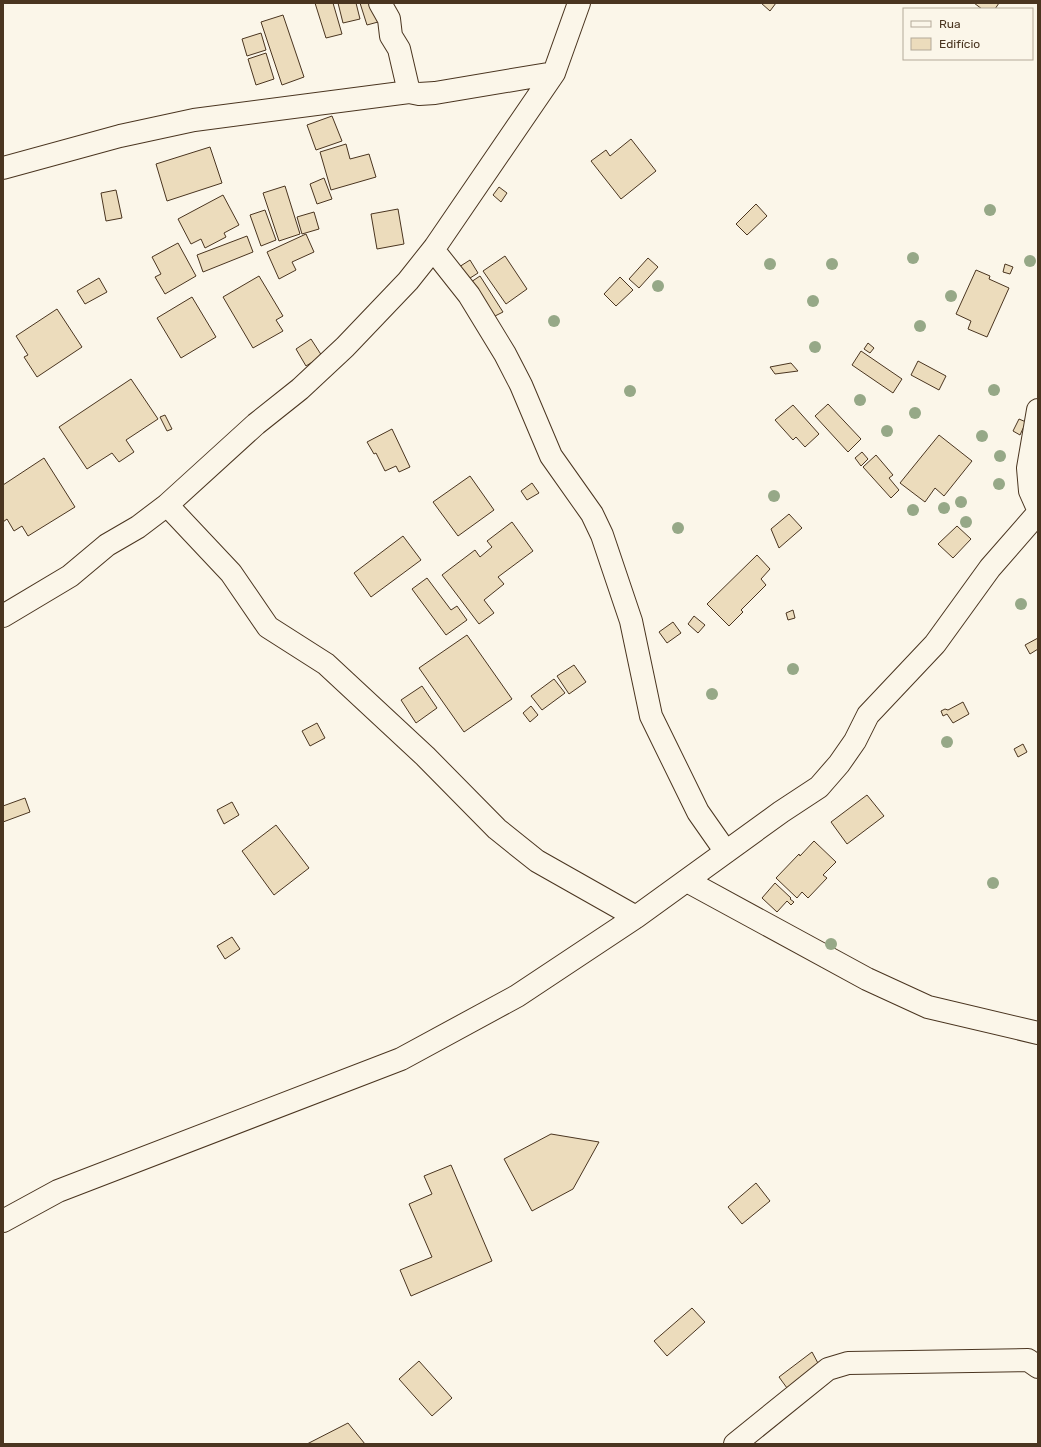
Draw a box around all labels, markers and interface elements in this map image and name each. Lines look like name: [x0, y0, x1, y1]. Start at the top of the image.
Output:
legend: [903, 8, 1033, 60]
text: Rua: [939, 17, 961, 31]
text: Edifício: [939, 37, 980, 51]

